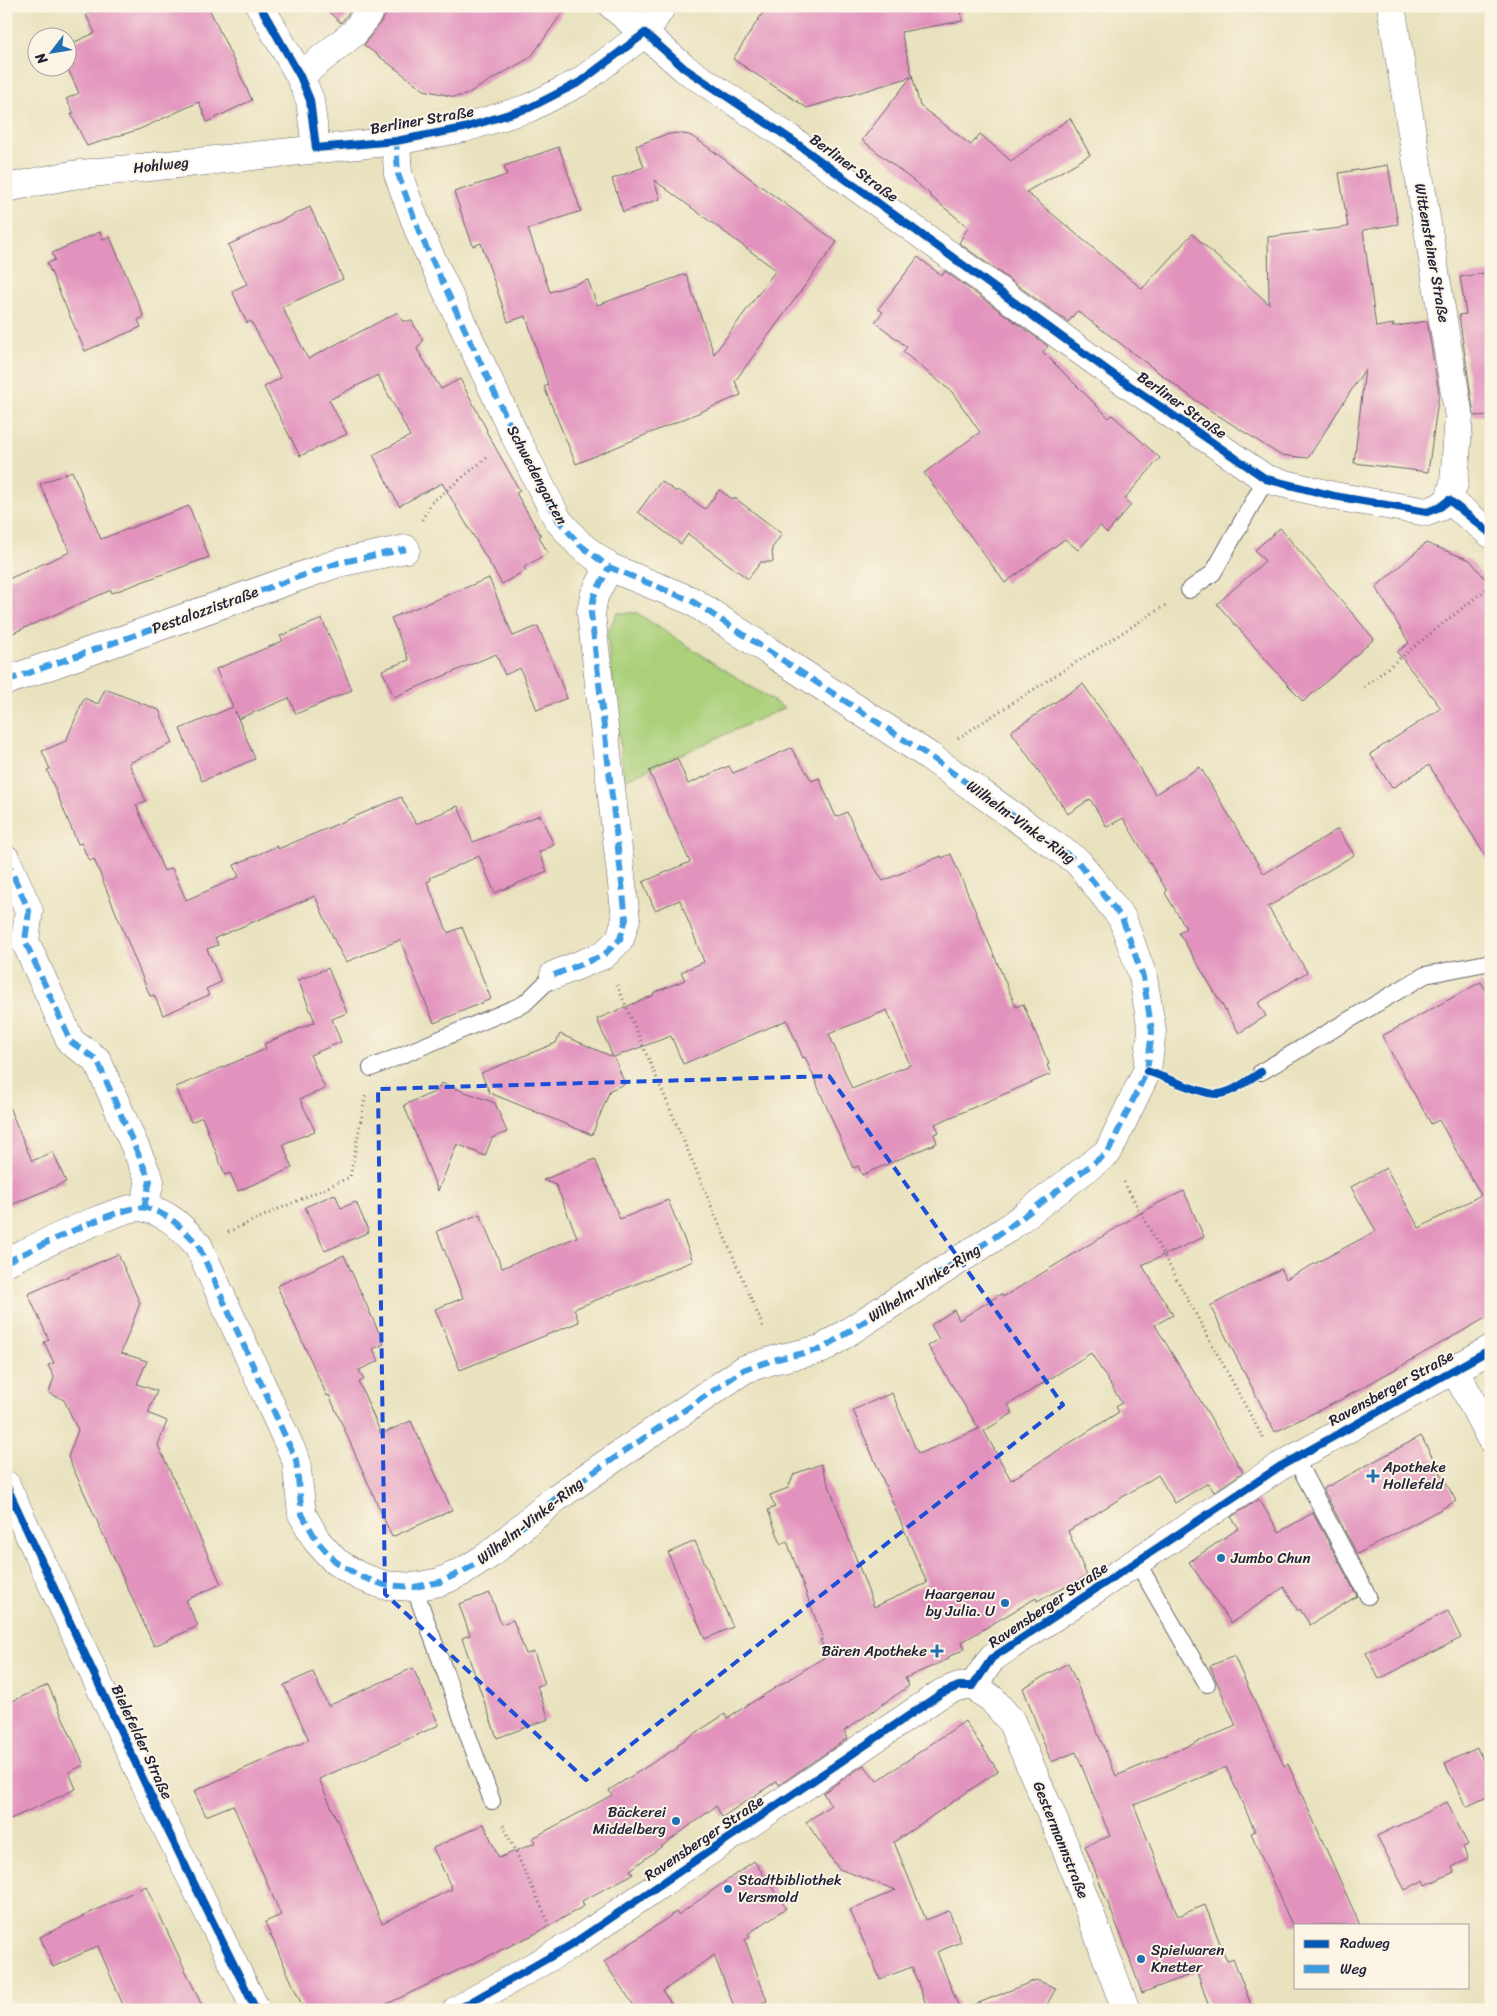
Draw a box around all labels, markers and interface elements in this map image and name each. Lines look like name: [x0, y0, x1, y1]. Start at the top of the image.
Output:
north arrow: [28, 28, 78, 78]
text: N: [28, 48, 55, 70]
street label: Berliner Straße: [368, 98, 476, 142]
street label: Berliner Straße: [804, 127, 904, 210]
street label: Hohlweg: [132, 149, 191, 181]
street label: Wittensteiner Straße: [1407, 181, 1457, 325]
street label: Berliner Straße: [1132, 364, 1233, 446]
street label: Schwedengarten: [500, 420, 574, 530]
street label: Pestalozzistraße: [148, 579, 262, 641]
street label: Wilhelm-Vinke-Ring: [961, 773, 1082, 871]
street label: Wilhelm-Vinke-Ring: [862, 1236, 986, 1329]
street label: Ravensberger Straße: [1324, 1343, 1458, 1433]
place label: Apotheke Hollefeld: [1382, 1454, 1446, 1497]
street label: Wilhelm-Vinke-Ring: [471, 1470, 590, 1571]
marker: Apotheke Hollefeld: [1367, 1470, 1379, 1482]
place label: Jumbo Chun: [1230, 1545, 1310, 1571]
marker: Jumbo Chun: [1215, 1552, 1227, 1564]
street label: Ravensberger Straße: [983, 1555, 1113, 1655]
place label: Haargenau by Julia. U: [925, 1581, 996, 1624]
marker: Haargenau by Julia. U: [999, 1597, 1011, 1609]
place label: Bären Apotheke: [821, 1638, 927, 1664]
marker: Bären Apotheke: [931, 1645, 943, 1657]
street label: Bielefelder Straße: [104, 1680, 180, 1804]
street label: Gestermannstraße: [1026, 1777, 1097, 1903]
street label: Ravensberger Straße: [639, 1788, 769, 1888]
place label: Bäckerei Middelberg: [593, 1799, 667, 1842]
marker: Bäckerei Middelberg: [670, 1815, 682, 1827]
place label: Stadtbibliothek Versmold: [738, 1867, 842, 1910]
marker: Stadtbibliothek Versmold: [722, 1883, 734, 1895]
legend: [1294, 1924, 1470, 1988]
text: Radweg: [1340, 1930, 1390, 1956]
place label: Spielwaren Knetter: [1151, 1937, 1224, 1980]
marker: Spielwaren Knetter: [1135, 1953, 1147, 1965]
text: Weg: [1340, 1956, 1367, 1982]

